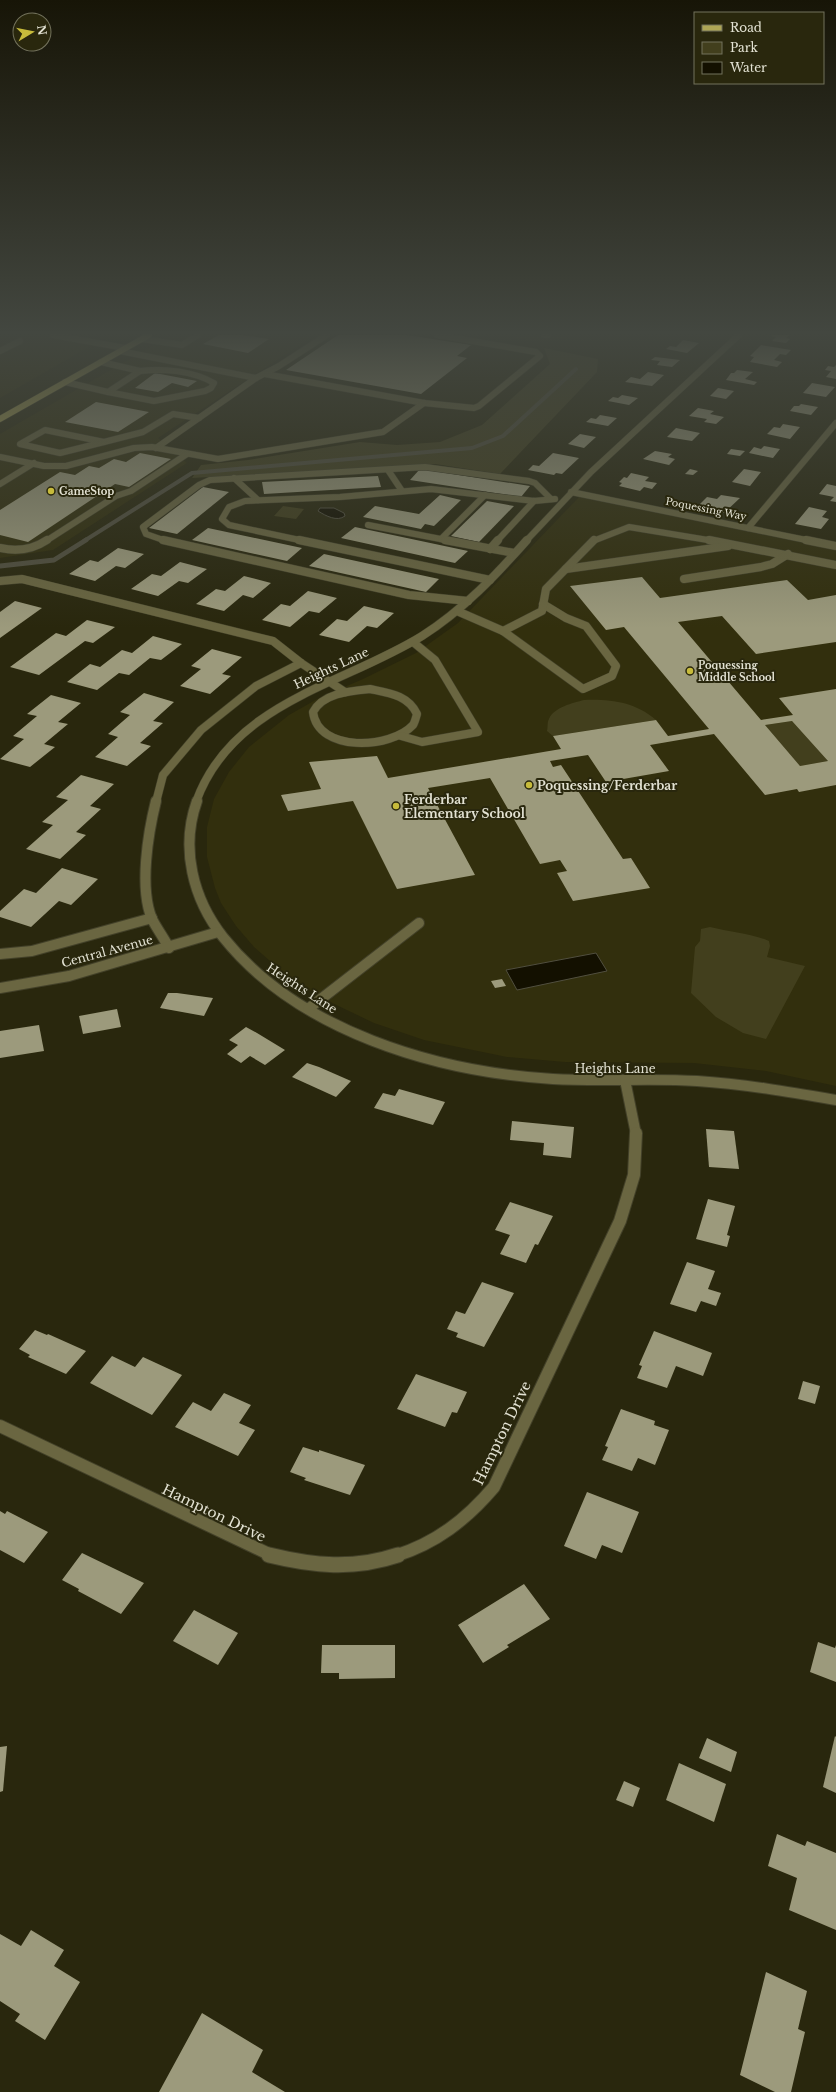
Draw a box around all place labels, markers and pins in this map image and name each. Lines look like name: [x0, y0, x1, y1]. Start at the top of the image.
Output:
place label: GameStop: [59, 485, 114, 498]
marker: GameStop: [46, 486, 56, 496]
place label: Poquessing Middle School: [698, 659, 776, 684]
marker: Poquessing Middle School: [685, 666, 695, 676]
place label: Poquessing/Ferderbar: [537, 778, 677, 793]
marker: Poquessing/Ferderbar: [524, 780, 534, 790]
place label: Ferderbar Elementary School: [404, 792, 526, 821]
marker: Ferderbar Elementary School: [391, 801, 401, 811]

